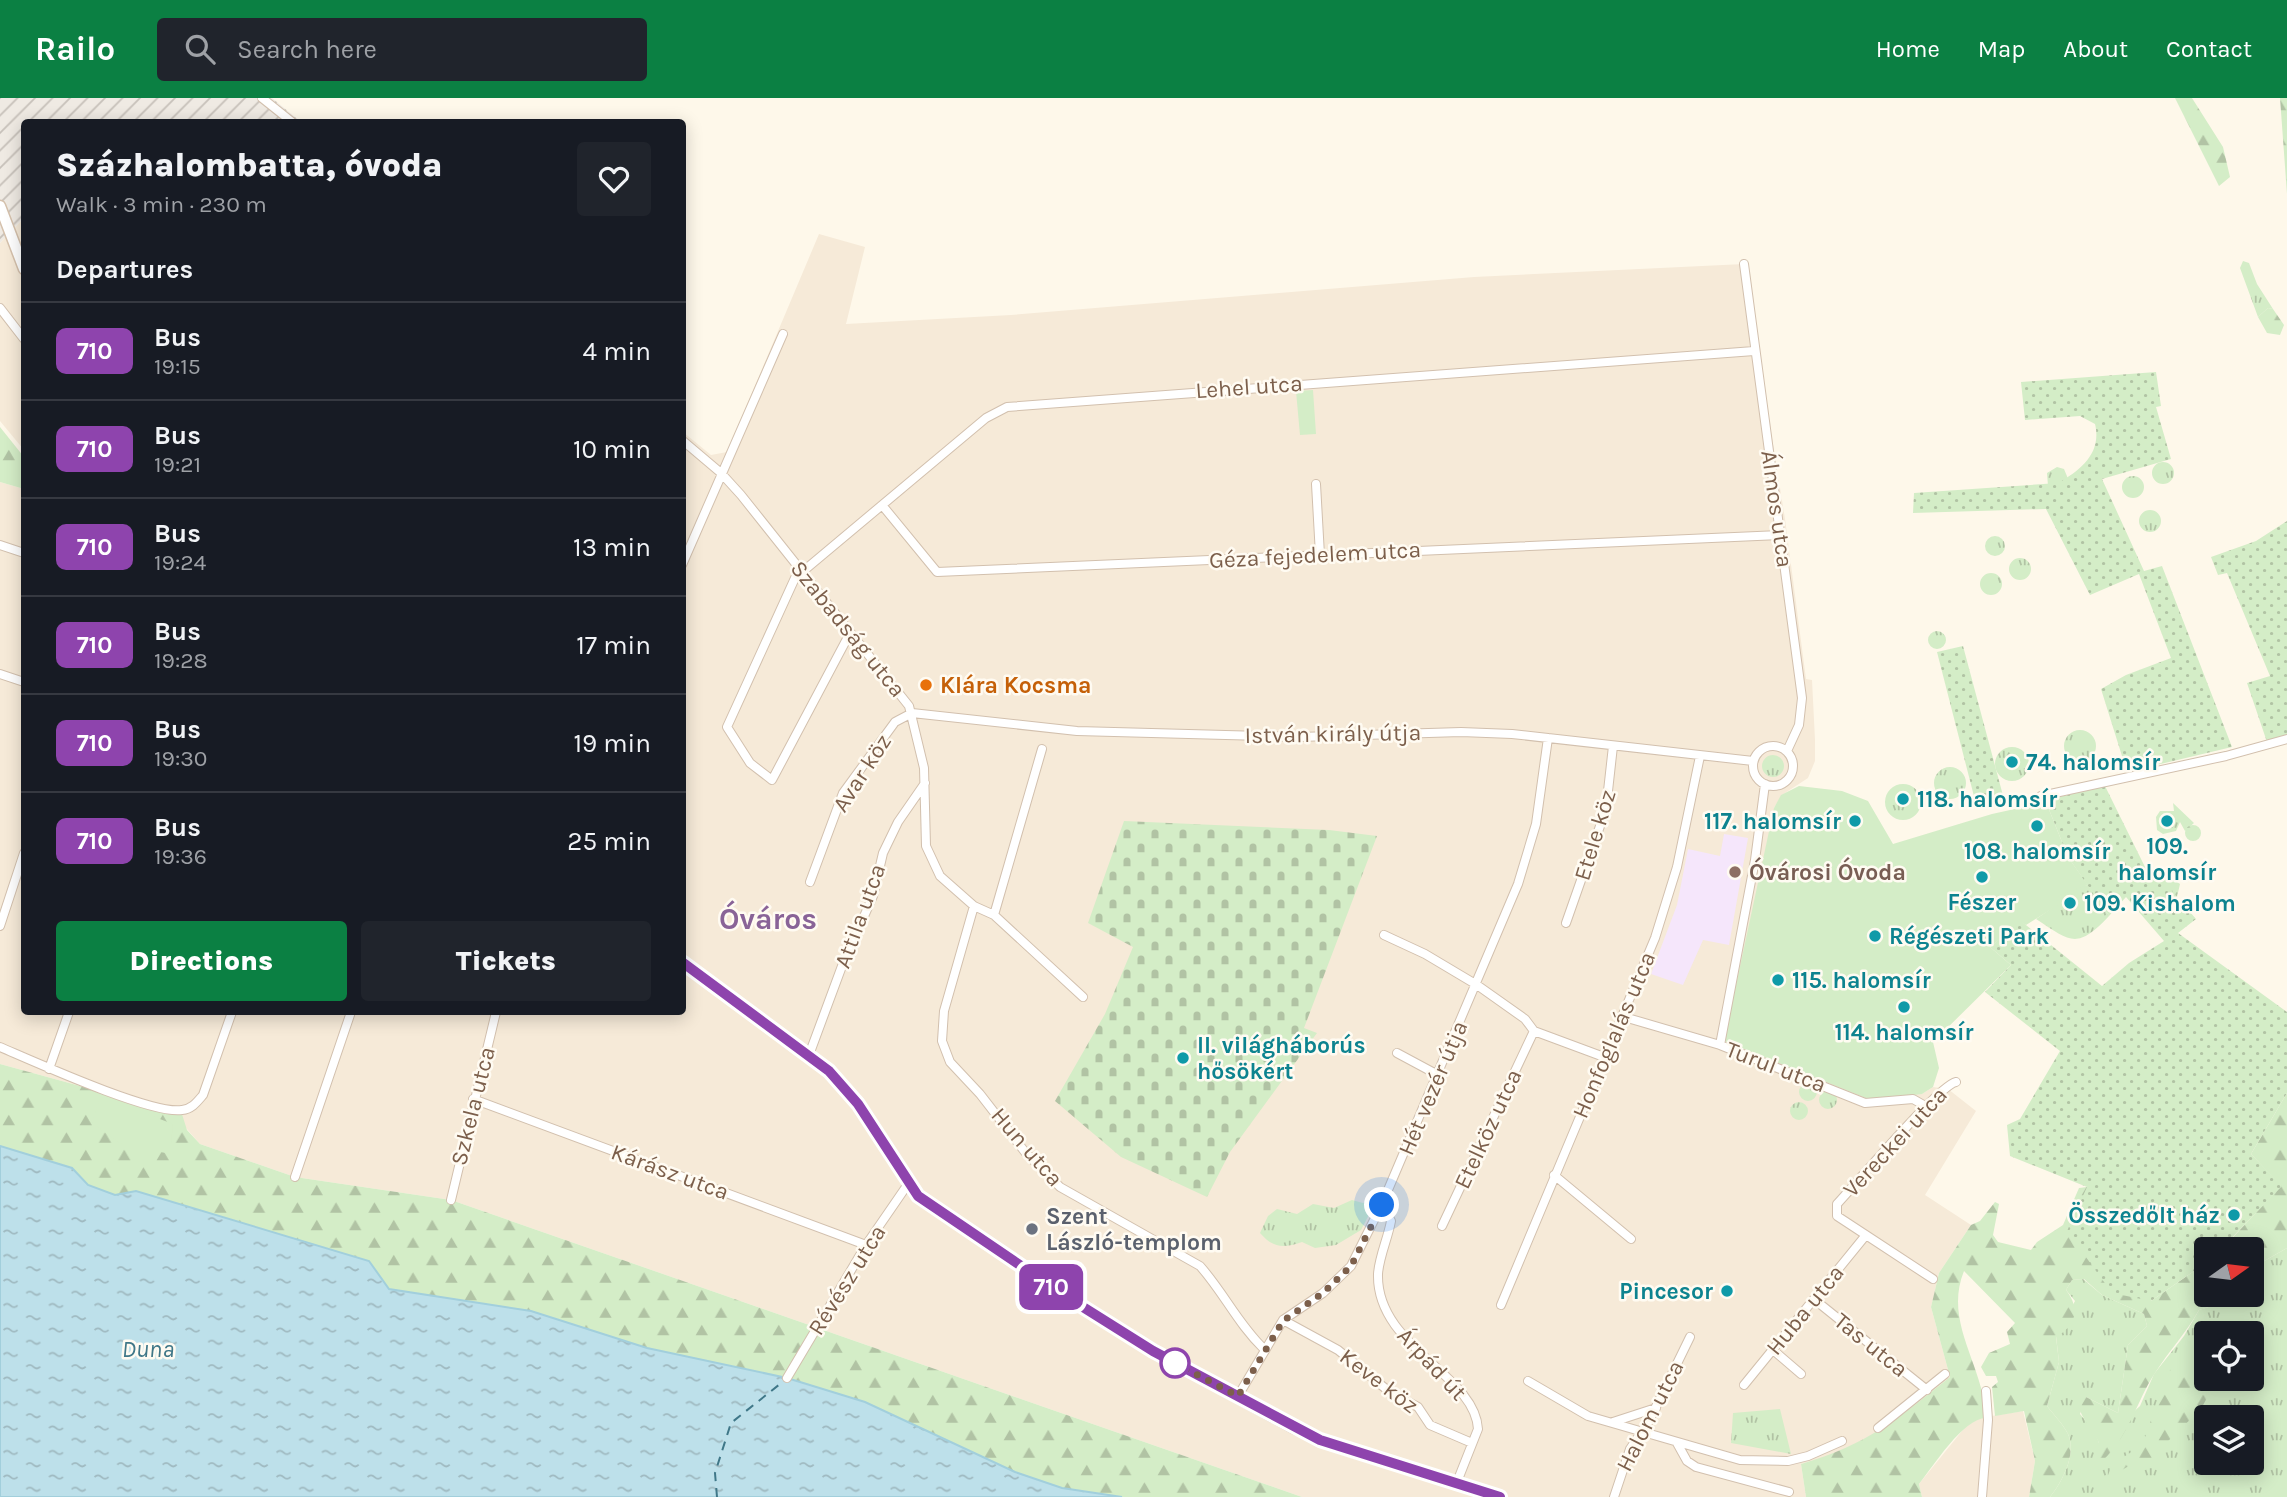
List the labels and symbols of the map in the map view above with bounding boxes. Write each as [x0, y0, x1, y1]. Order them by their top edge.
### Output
street label: Lehel utca [1195, 370, 1303, 404]
street label: Álmos utca [1755, 448, 1799, 570]
street label: Géza fejedelem utca [1208, 536, 1422, 574]
street label: Szabadság utca [785, 555, 911, 703]
place label: Klára Kocsma [940, 672, 1091, 699]
marker: Klára Kocsma [918, 677, 934, 693]
street label: István király útja [1244, 719, 1422, 749]
street label: Avar köz [827, 729, 897, 817]
place label: 74. halomsír [2026, 749, 2160, 776]
marker: 74. halomsír [2004, 754, 2020, 770]
street label: Etele köz [1568, 786, 1622, 884]
place label: 118. halomsír [1917, 786, 2057, 813]
marker: 118. halomsír [1895, 791, 1911, 807]
place label: 117. halomsír [1704, 808, 1841, 835]
marker: 117. halomsír [1847, 813, 1863, 829]
marker: 109. halomsír [2159, 813, 2175, 829]
marker: 108. halomsír [2029, 818, 2045, 834]
place label: 109. halomsír [2118, 833, 2216, 886]
place label: 108. halomsír [1964, 838, 2110, 865]
place label: Óvárosi Óvoda [1749, 857, 1906, 886]
street label: Attila utca [829, 860, 891, 972]
marker: Óvárosi Óvoda [1727, 864, 1743, 880]
marker: Fészer [1974, 869, 1990, 885]
place label: Fészer [1948, 889, 2016, 916]
place label: 109. Kishalom [2084, 890, 2236, 917]
marker: 109. Kishalom [2062, 895, 2078, 911]
district label: Óváros [719, 900, 817, 937]
place label: Régészeti Park [1889, 923, 2050, 950]
marker: Régészeti Park [1867, 928, 1883, 944]
street label: Honfoglalás utca [1567, 948, 1661, 1122]
place label: 115. halomsír [1792, 967, 1931, 994]
marker: 115. halomsír [1770, 972, 1786, 988]
marker: 114. halomsír [1896, 999, 1912, 1015]
street label: Hét vezér útja [1393, 1017, 1473, 1159]
place label: 114. halomsír [1834, 1019, 1974, 1046]
place label: II. világháborús hősökért [1197, 1032, 1366, 1085]
street label: Turul utca [1722, 1036, 1830, 1098]
street label: Szkela utca [445, 1044, 501, 1168]
marker: II. világháborús hősökért [1175, 1050, 1191, 1066]
street label: Etelköz utca [1449, 1065, 1527, 1193]
street label: Vereckei utca [1837, 1082, 1953, 1202]
street label: Hun utca [985, 1102, 1069, 1192]
street label: Kárász utca [608, 1138, 732, 1206]
your location [1364, 1187, 1399, 1222]
place label: Összedőlt ház [2068, 1201, 2220, 1229]
place label: Szent László-templom [1046, 1203, 1222, 1256]
marker: Összedőlt ház [2226, 1207, 2242, 1223]
street label: Révész utca [802, 1220, 892, 1340]
marker: Szent László-templom [1024, 1221, 1040, 1237]
north arrow [2194, 1237, 2264, 1307]
street label: Huba utca [1760, 1259, 1850, 1361]
line badge: 710 [1011, 1264, 1091, 1310]
place label: Pincesor [1619, 1278, 1713, 1305]
marker: Pincesor [1719, 1283, 1735, 1299]
street label: Tas utca [1829, 1307, 1913, 1383]
street label: Árpád út [1392, 1322, 1473, 1406]
water label: Duna [122, 1335, 174, 1363]
street label: Keve köz [1335, 1343, 1423, 1419]
unlabelled marker [1160, 1348, 1190, 1378]
street label: Halom utca [1610, 1356, 1690, 1476]

